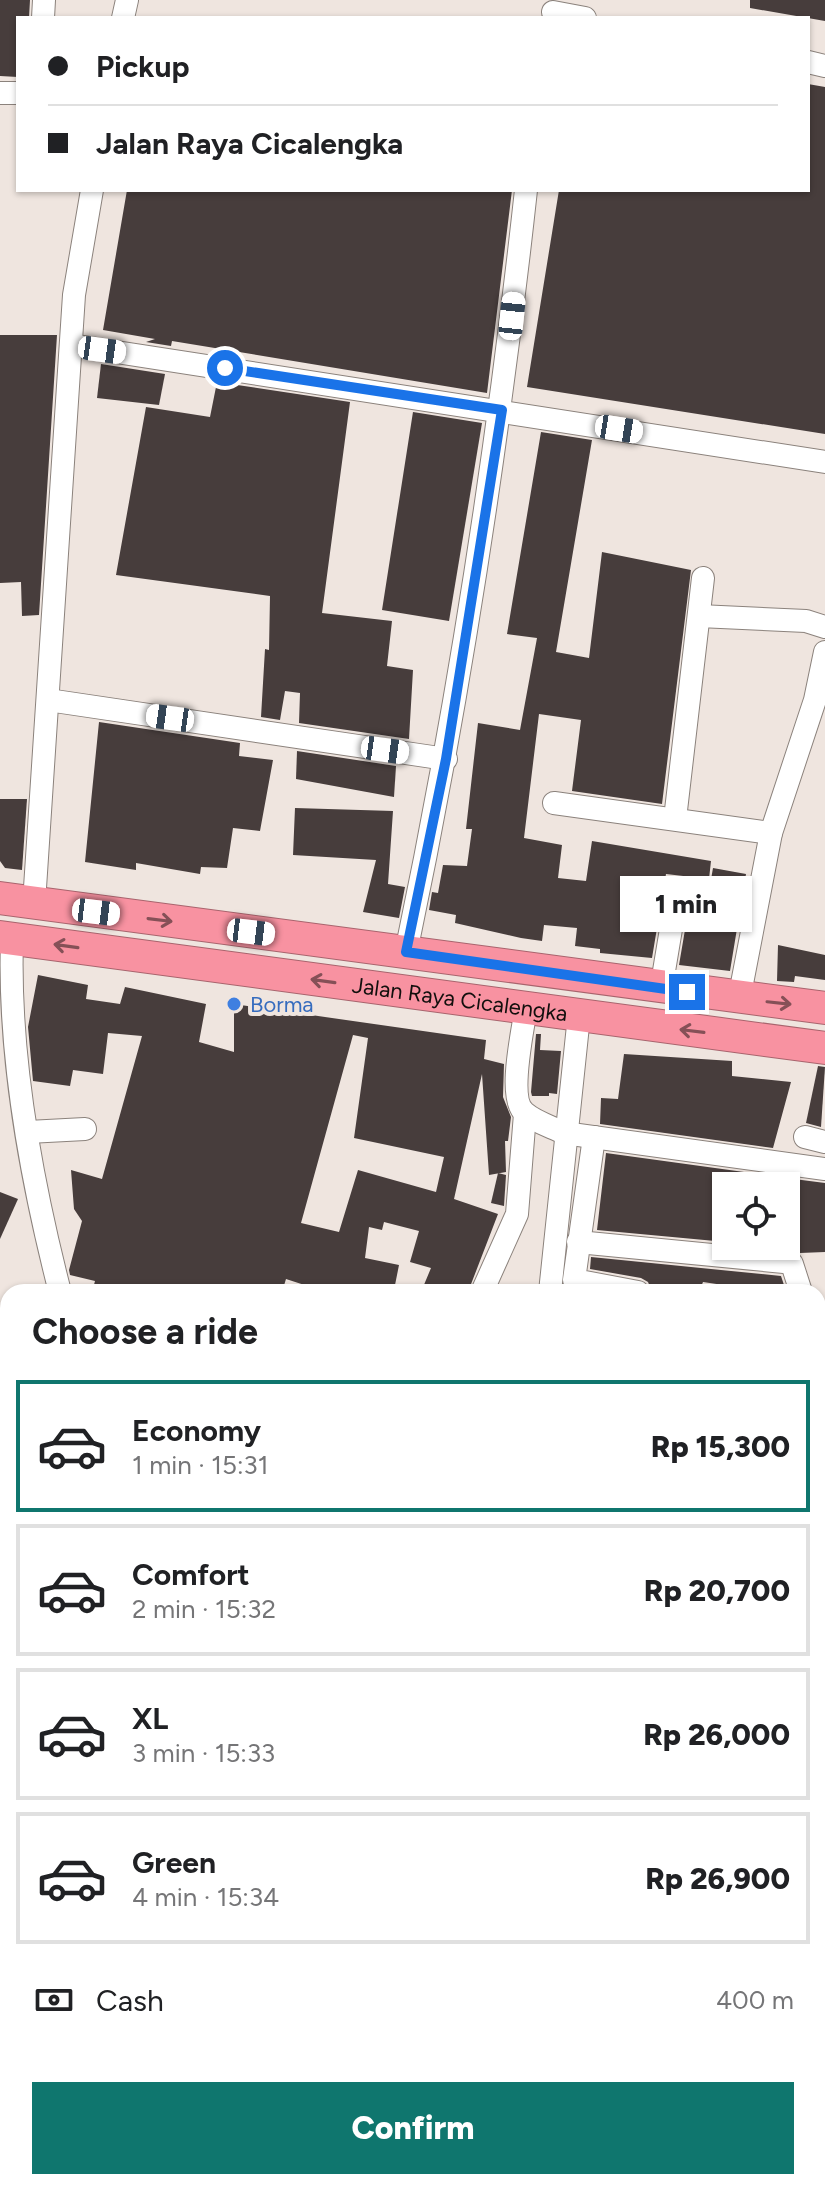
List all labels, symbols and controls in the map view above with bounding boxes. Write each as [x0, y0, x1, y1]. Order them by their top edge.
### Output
text: Pickup [96, 48, 190, 85]
text: Jalan Raya Cicalengka [96, 125, 403, 162]
car [498, 291, 526, 341]
car [77, 335, 127, 365]
route start [207, 350, 243, 386]
car [593, 413, 645, 445]
car [145, 703, 195, 733]
car [360, 735, 410, 765]
callout: 1 min [621, 876, 753, 932]
text: 1 min [655, 888, 717, 920]
car [71, 897, 121, 927]
one-way arrow [147, 913, 173, 928]
car [226, 917, 276, 947]
one-way arrow [54, 938, 79, 953]
street label: Jalan Raya Cicalengka [350, 971, 569, 1027]
one-way arrow [311, 973, 337, 988]
route end [669, 974, 705, 1010]
place label: Borma [250, 991, 314, 1018]
marker: Borma [225, 995, 243, 1013]
one-way arrow [765, 996, 792, 1011]
one-way arrow [680, 1023, 705, 1038]
map controls [712, 1172, 800, 1260]
button: locate [712, 1172, 800, 1260]
text: Choose a ride [32, 1310, 258, 1353]
icon: car [36, 1410, 108, 1482]
text: Economy [132, 1412, 261, 1449]
text: Rp 15,300 [651, 1428, 790, 1465]
text: 1 min · 15:31 [132, 1449, 268, 1481]
icon: car [36, 1554, 108, 1626]
text: Comfort [132, 1556, 250, 1593]
text: Rp 20,700 [644, 1572, 790, 1609]
text: 2 min · 15:32 [132, 1593, 276, 1625]
icon: car [36, 1698, 108, 1770]
text: XL [132, 1700, 168, 1737]
text: Rp 26,000 [643, 1716, 790, 1753]
text: 3 min · 15:33 [132, 1737, 275, 1769]
icon: car [36, 1842, 108, 1914]
text: Green [132, 1844, 216, 1881]
text: Rp 26,900 [645, 1860, 790, 1897]
text: 4 min · 15:34 [132, 1881, 279, 1913]
icon: cash [32, 1978, 76, 2022]
text: Cash [96, 1982, 164, 2019]
text: 400 m [716, 1984, 794, 2016]
button: Confirm [32, 2082, 794, 2174]

